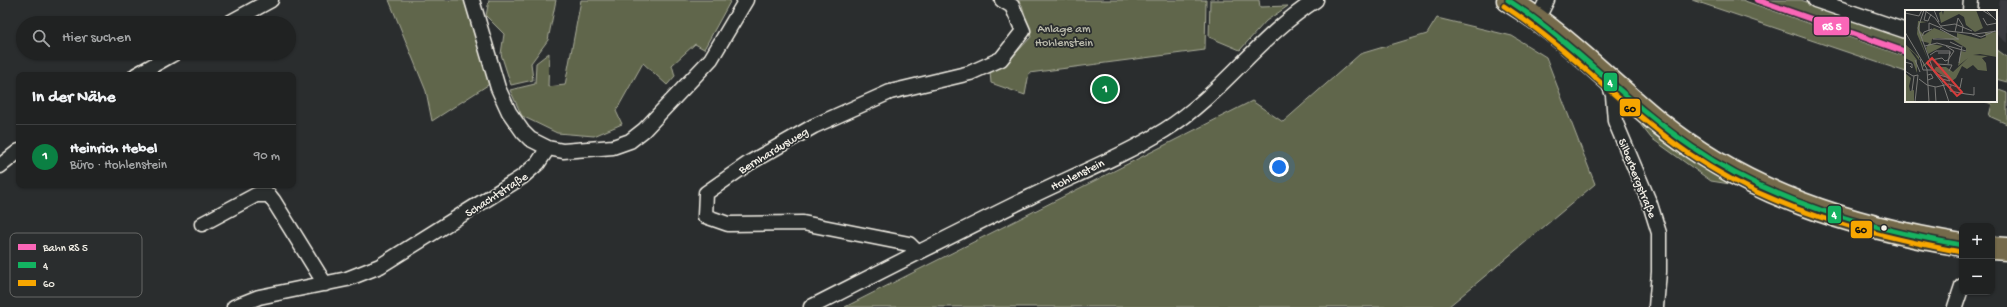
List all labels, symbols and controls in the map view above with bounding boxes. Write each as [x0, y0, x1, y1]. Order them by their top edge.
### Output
inset map [1905, 10, 1997, 102]
search box [16, 16, 296, 60]
line badge: RS 5 [1813, 16, 1850, 36]
text: RS 5 [1821, 22, 1842, 34]
park label: Anlage am Hohlenstein [1035, 23, 1093, 51]
icon: search [30, 27, 52, 49]
text: Hier suchen [62, 29, 131, 47]
line badge: 4 [1603, 72, 1618, 92]
pin: 1 [1092, 74, 1118, 104]
text: 4 [1606, 78, 1613, 90]
text: In der Nähe [32, 88, 115, 108]
line badge: 60 [1619, 98, 1641, 117]
text: 60 [1624, 104, 1637, 116]
street label: Bernhardusweg [736, 125, 812, 179]
street label: Silberbergstraße [1614, 137, 1659, 221]
text: Heinrich Hebel [70, 140, 157, 158]
text: 1 [42, 149, 48, 164]
text: 90 m [254, 149, 280, 164]
street label: Hohlenstein [1049, 157, 1107, 195]
your location [1269, 157, 1289, 177]
text: Büro · Hohlenstein [70, 158, 167, 173]
street label: Schachtstraße [463, 170, 532, 221]
line badge: 4 [1827, 205, 1842, 224]
text: 4 [1830, 210, 1837, 222]
line badge: 60 [1850, 220, 1873, 239]
unlabelled marker [1879, 223, 1889, 233]
map controls [1959, 223, 1995, 295]
button: + [1959, 223, 1995, 259]
text: 60 [1855, 225, 1868, 237]
legend [10, 233, 142, 297]
text: Bahn RS 5 [42, 243, 88, 255]
button: − [1959, 259, 1995, 295]
text: 4 [43, 261, 49, 273]
text: 60 [43, 279, 55, 291]

